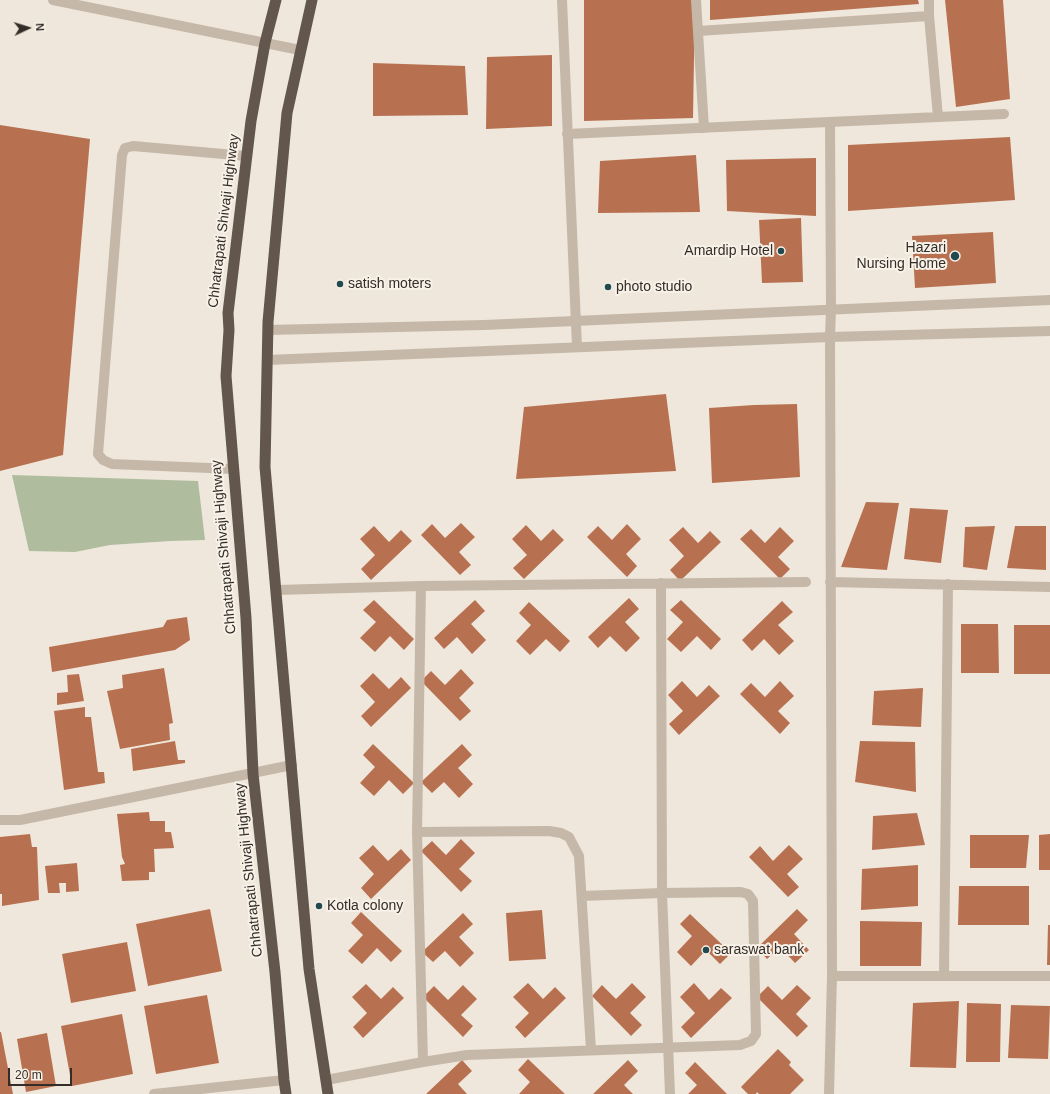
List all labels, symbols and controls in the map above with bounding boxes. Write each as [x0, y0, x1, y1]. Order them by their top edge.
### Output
north arrow [8, 8, 48, 48]
text: N [34, 23, 46, 32]
street label: Chhatrapati Shivaji Highway [205, 133, 243, 309]
place label: Hazari Nursing Home [857, 240, 946, 272]
place label: Amardip Hotel [684, 243, 773, 259]
marker: Amardip Hotel [776, 246, 786, 256]
marker: Hazari Nursing Home [949, 250, 961, 262]
place label: satish moters [348, 276, 431, 292]
marker: satish moters [335, 279, 345, 289]
place label: photo studio [616, 279, 692, 295]
marker: photo studio [603, 282, 613, 292]
street label: Chhatrapati Shivaji Highway [208, 459, 240, 635]
street label: Chhatrapati Shivaji Highway [231, 782, 267, 958]
place label: Kotla colony [327, 898, 403, 914]
marker: Kotla colony [314, 901, 324, 911]
place label: saraswat bank [714, 942, 804, 958]
marker: saraswat bank [701, 945, 711, 955]
scale bar [10, 1060, 74, 1086]
text: 20 m [15, 1068, 42, 1082]

